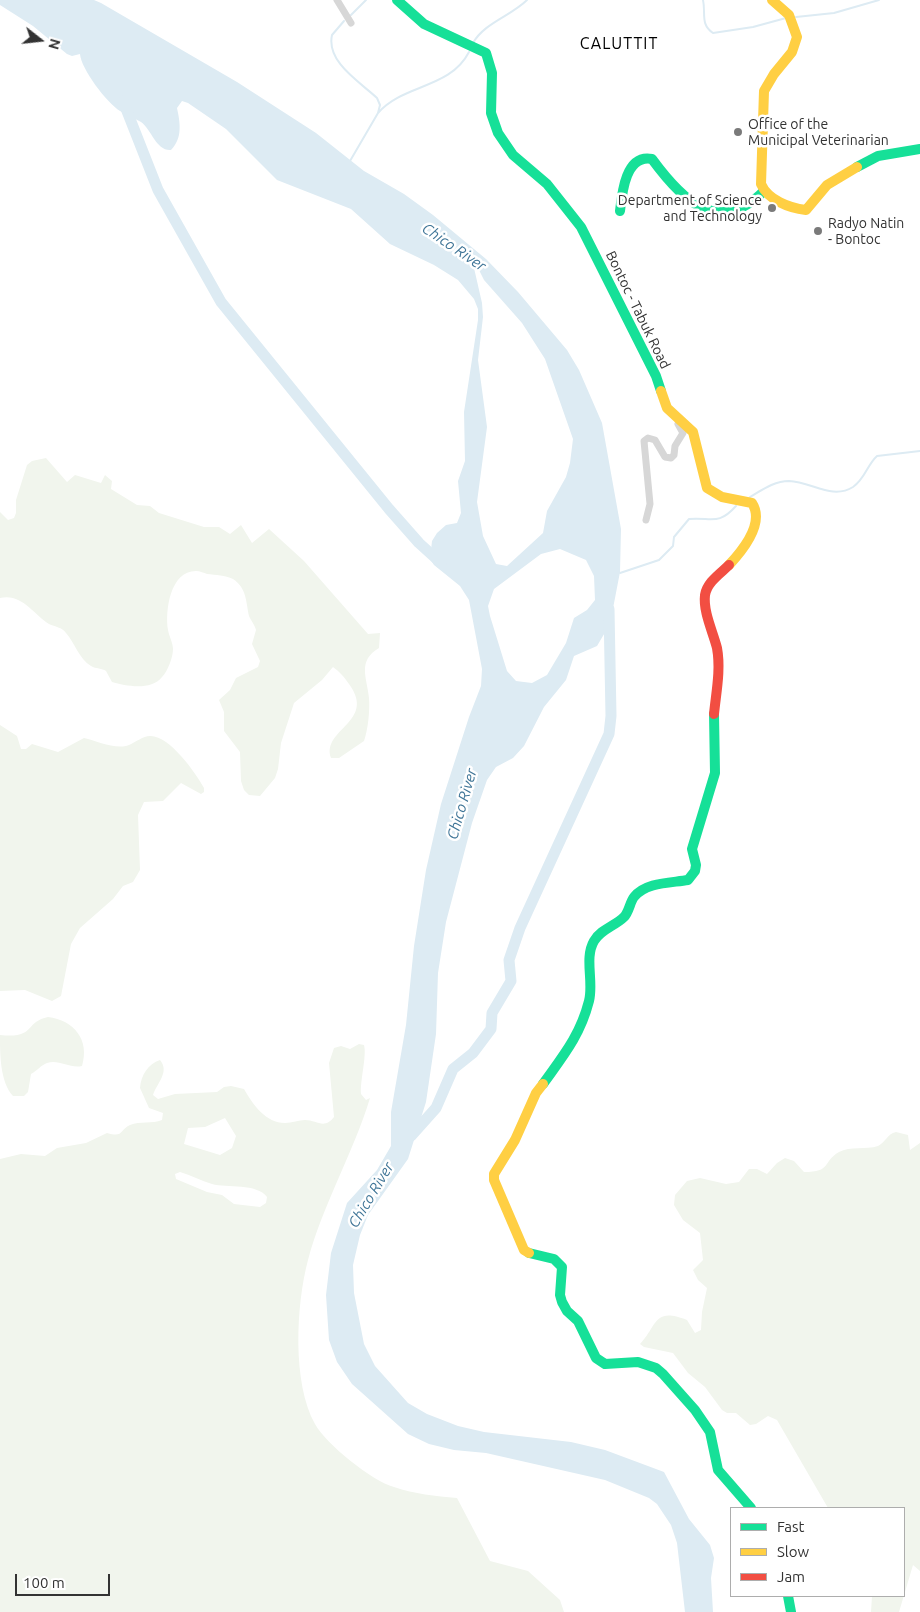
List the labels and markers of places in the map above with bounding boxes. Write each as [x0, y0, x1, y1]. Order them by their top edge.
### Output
place label: Office of the Municipal Veterinarian [748, 116, 889, 148]
marker: Office of the Municipal Veterinarian [732, 126, 744, 138]
place label: Department of Science and Technology [618, 192, 762, 224]
marker: Department of Science and Technology [766, 202, 778, 214]
place label: Radyo Natin - Bontoc [828, 215, 904, 248]
marker: Radyo Natin - Bontoc [812, 225, 824, 237]

